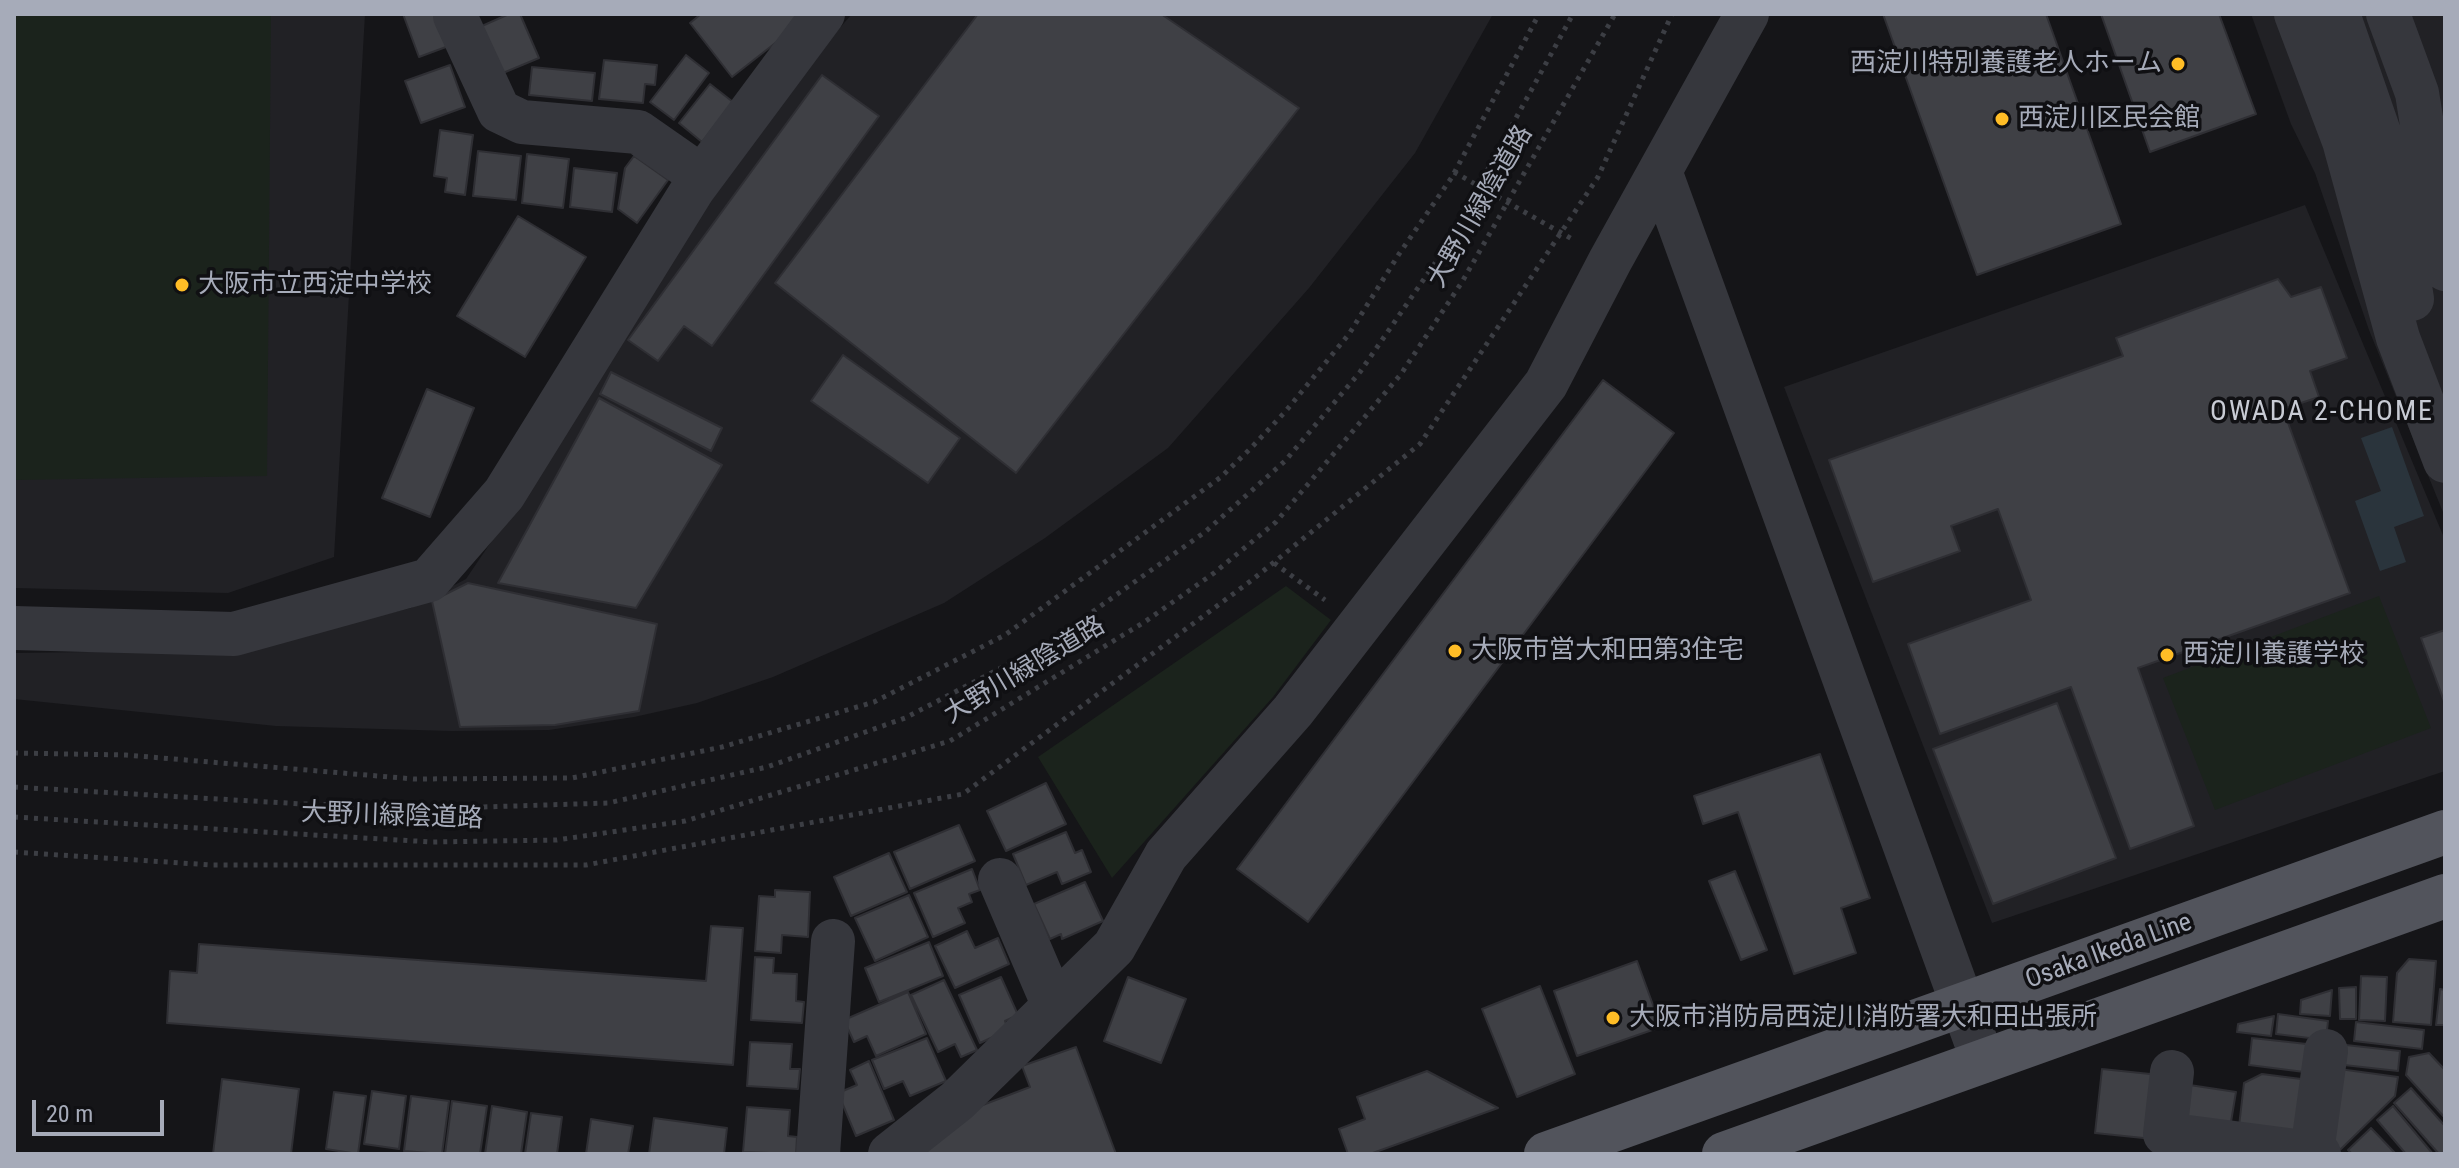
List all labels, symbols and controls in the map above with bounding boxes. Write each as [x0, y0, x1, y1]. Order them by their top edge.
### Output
place label: 西淀川特別養護老人ホーム [1850, 48, 2162, 80]
marker: 西淀川特別養護老人ホーム [2169, 55, 2187, 73]
place label: 西淀川区民会館 [2018, 103, 2200, 135]
marker: 西淀川区民会館 [1993, 110, 2011, 128]
street label: 大野川緑陰道路 [1422, 120, 1540, 294]
place label: 大阪市立西淀中学校 [198, 269, 432, 301]
marker: 大阪市立西淀中学校 [173, 276, 191, 294]
district label: OWADA 2-CHOME [2210, 396, 2434, 430]
street label: 大野川緑陰道路 [939, 611, 1111, 731]
place label: 大阪市営大和田第3住宅 [1471, 635, 1744, 667]
place label: 西淀川養護学校 [2183, 639, 2365, 671]
marker: 大阪市営大和田第3住宅 [1446, 642, 1464, 660]
marker: 西淀川養護学校 [2158, 646, 2176, 664]
street label: 大野川緑陰道路 [301, 798, 483, 836]
street label: Osaka Ikeda Line [2022, 907, 2196, 997]
place label: 大阪市消防局西淀川消防署大和田出張所 [1629, 1002, 2097, 1034]
marker: 大阪市消防局西淀川消防署大和田出張所 [1604, 1009, 1622, 1027]
scale bar [36, 1084, 168, 1134]
text: 20 m [46, 1100, 93, 1128]

